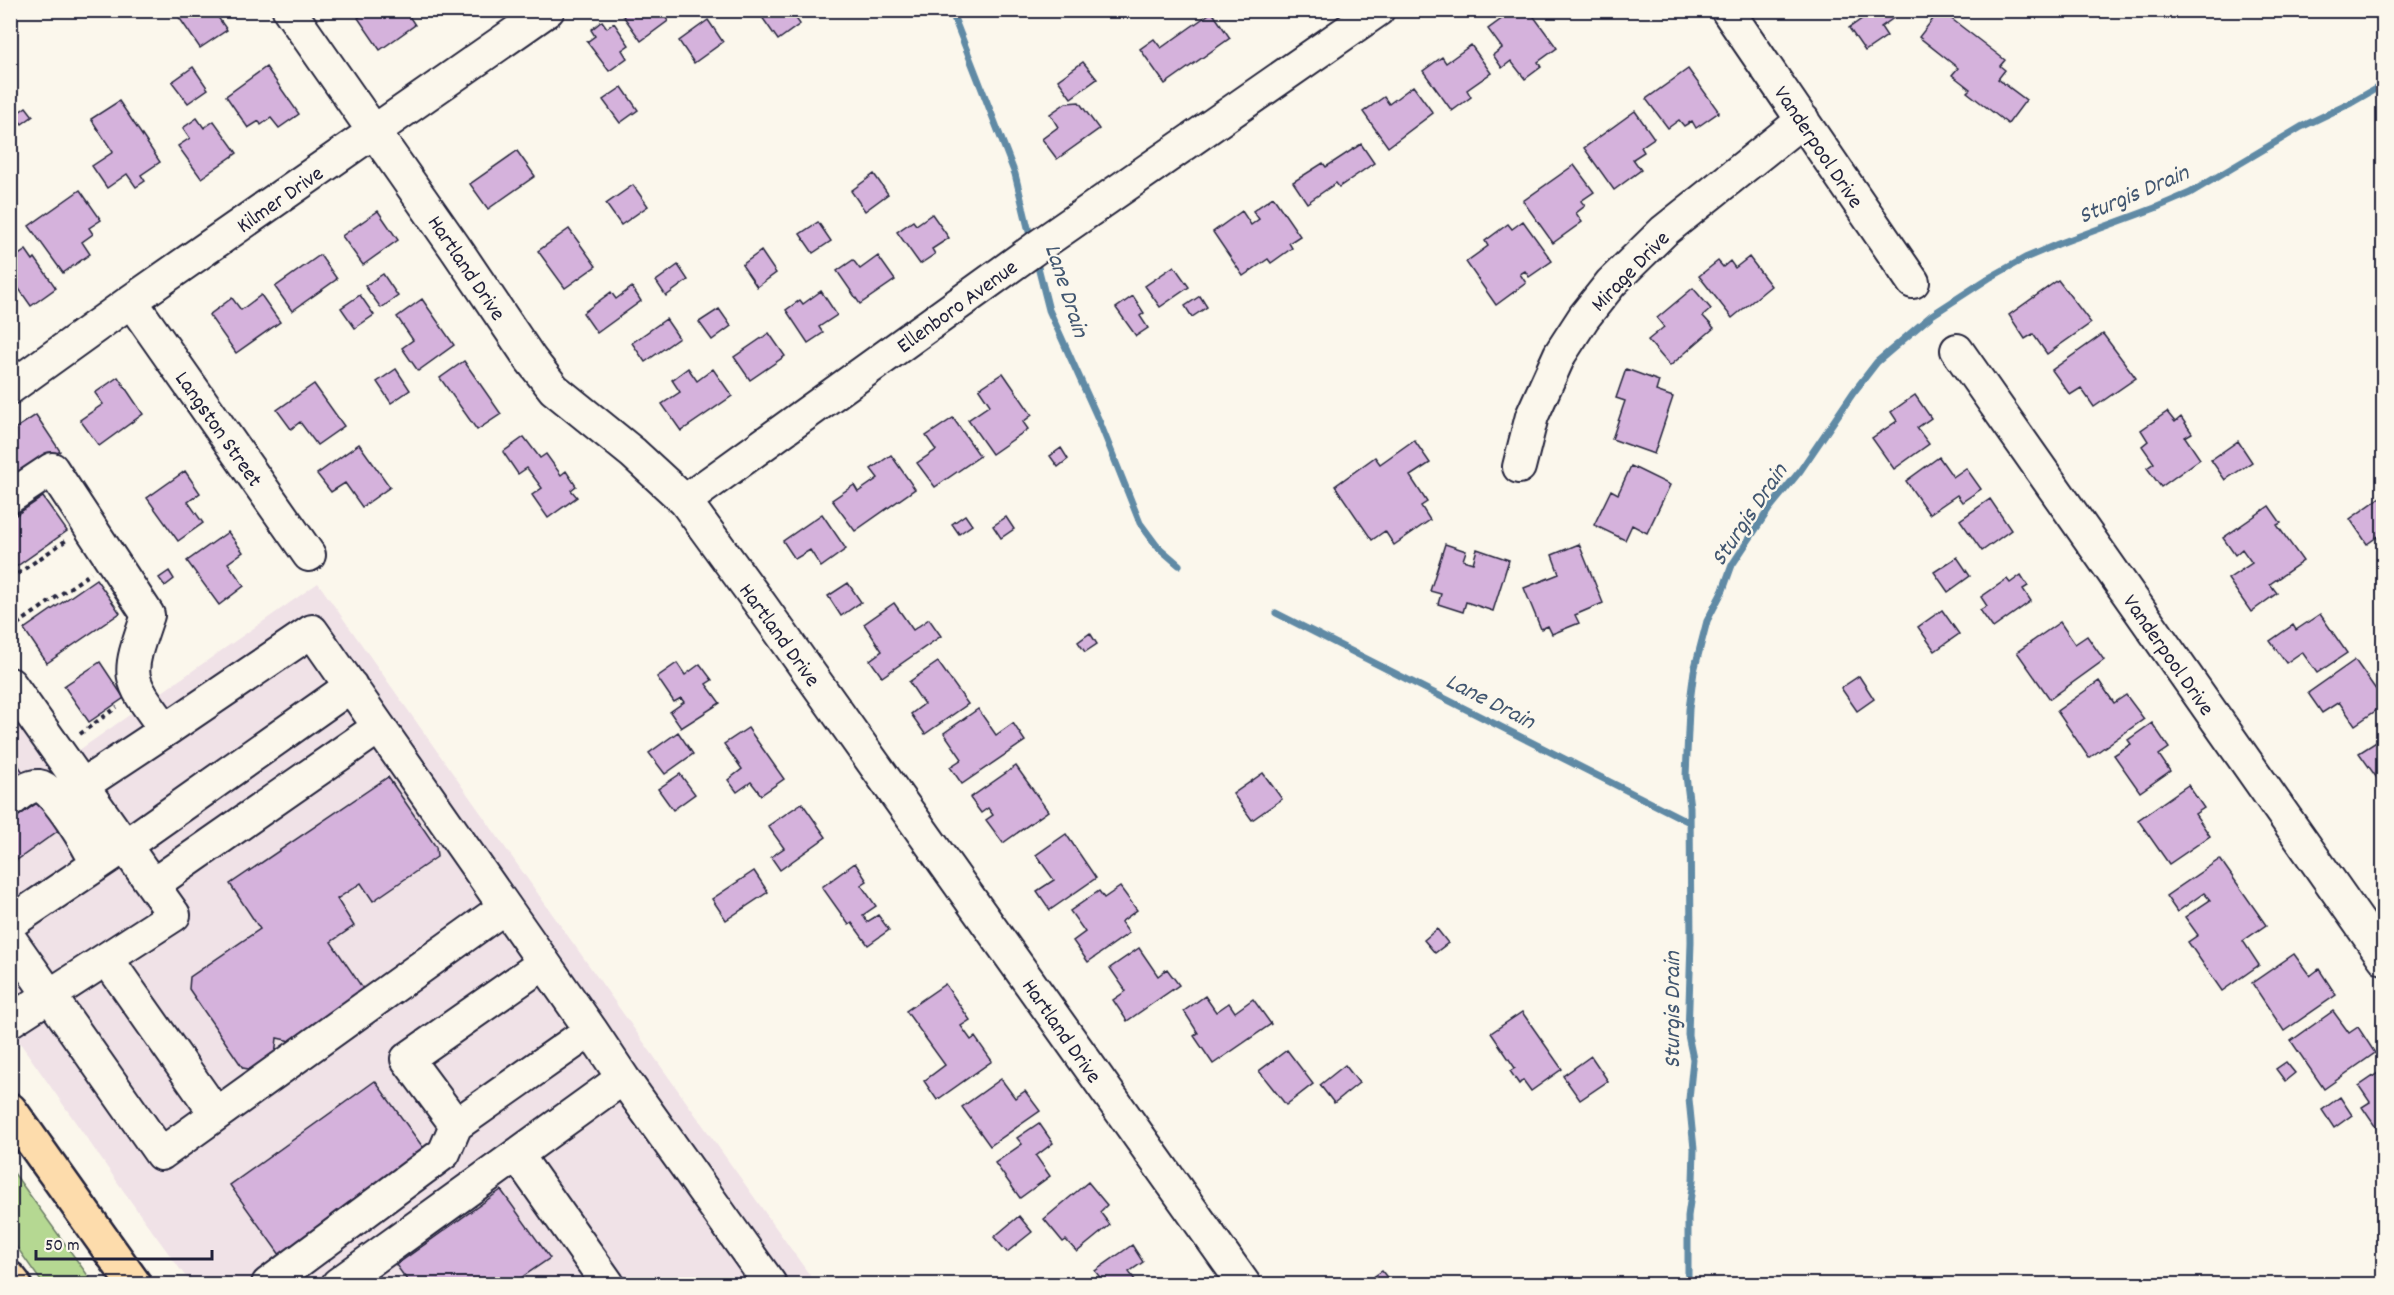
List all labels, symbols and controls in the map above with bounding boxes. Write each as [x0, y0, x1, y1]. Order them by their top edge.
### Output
street label: Vanderpool Drive [1765, 81, 1870, 215]
water label: Sturgis Drain [2074, 157, 2196, 234]
street label: Kilmer Drive [231, 160, 331, 242]
street label: Hartland Drive [418, 210, 512, 328]
street label: Mirage Drive [1585, 225, 1678, 320]
water label: Lane Drain [1034, 240, 1096, 343]
street label: Ellenboro Avenue [891, 253, 1025, 362]
street label: Langston Street [166, 366, 269, 494]
water label: Sturgis Drain [1704, 457, 1798, 574]
street label: Hartland Drive [730, 578, 826, 694]
street label: Vanderpool Drive [2114, 589, 2220, 723]
water label: Lane Drain [1439, 666, 1541, 740]
water label: Sturgis Drain [1657, 950, 1691, 1069]
street label: Hartland Drive [1013, 973, 1108, 1091]
scale bar [36, 1223, 212, 1261]
text: 50 m [45, 1234, 80, 1259]

